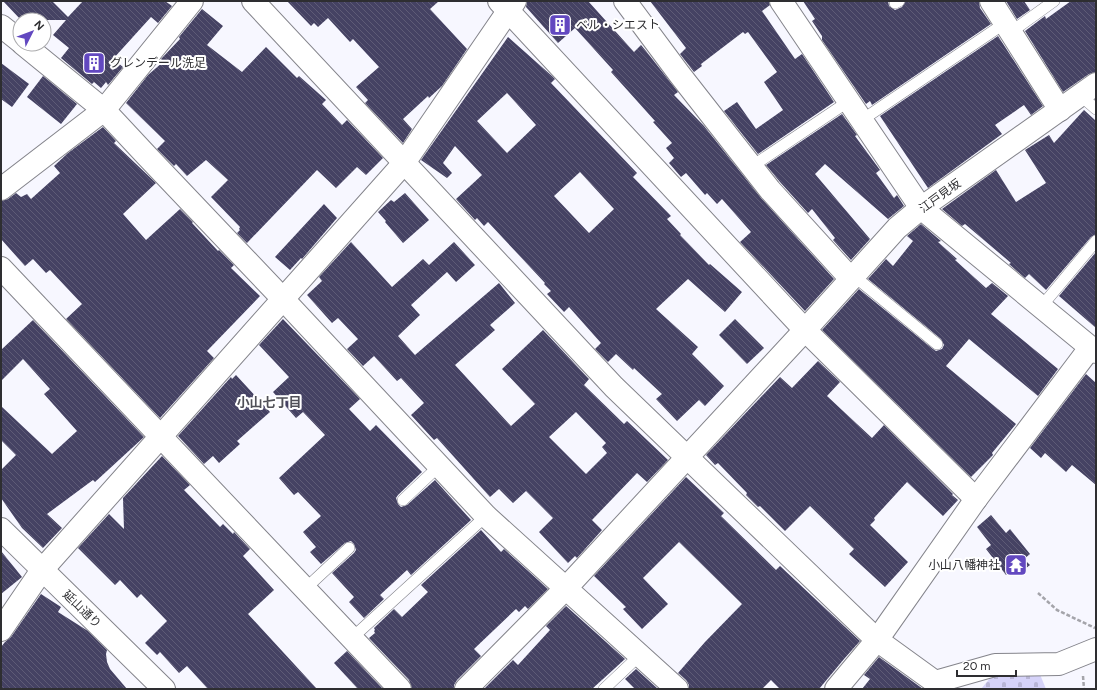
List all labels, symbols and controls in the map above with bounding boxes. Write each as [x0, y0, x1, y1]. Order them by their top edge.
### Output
north arrow [12, 12, 52, 52]
building icon: ベル・シエスト [547, 12, 573, 38]
text: N [31, 18, 47, 33]
place label: ベル・シエスト [576, 18, 660, 32]
building icon: グレンデール洗足 [81, 50, 107, 76]
place label: グレンデール洗足 [110, 56, 206, 70]
street label: 江戸見坂 [916, 176, 964, 216]
district label: 小山七丁目 [236, 395, 302, 410]
temple icon: 小山八幡神社 [1003, 552, 1029, 578]
place label: 小山八幡神社 [928, 558, 1000, 572]
street label: 延山通り [60, 587, 104, 631]
scale bar [957, 652, 1016, 678]
text: 20 m [963, 659, 991, 673]

